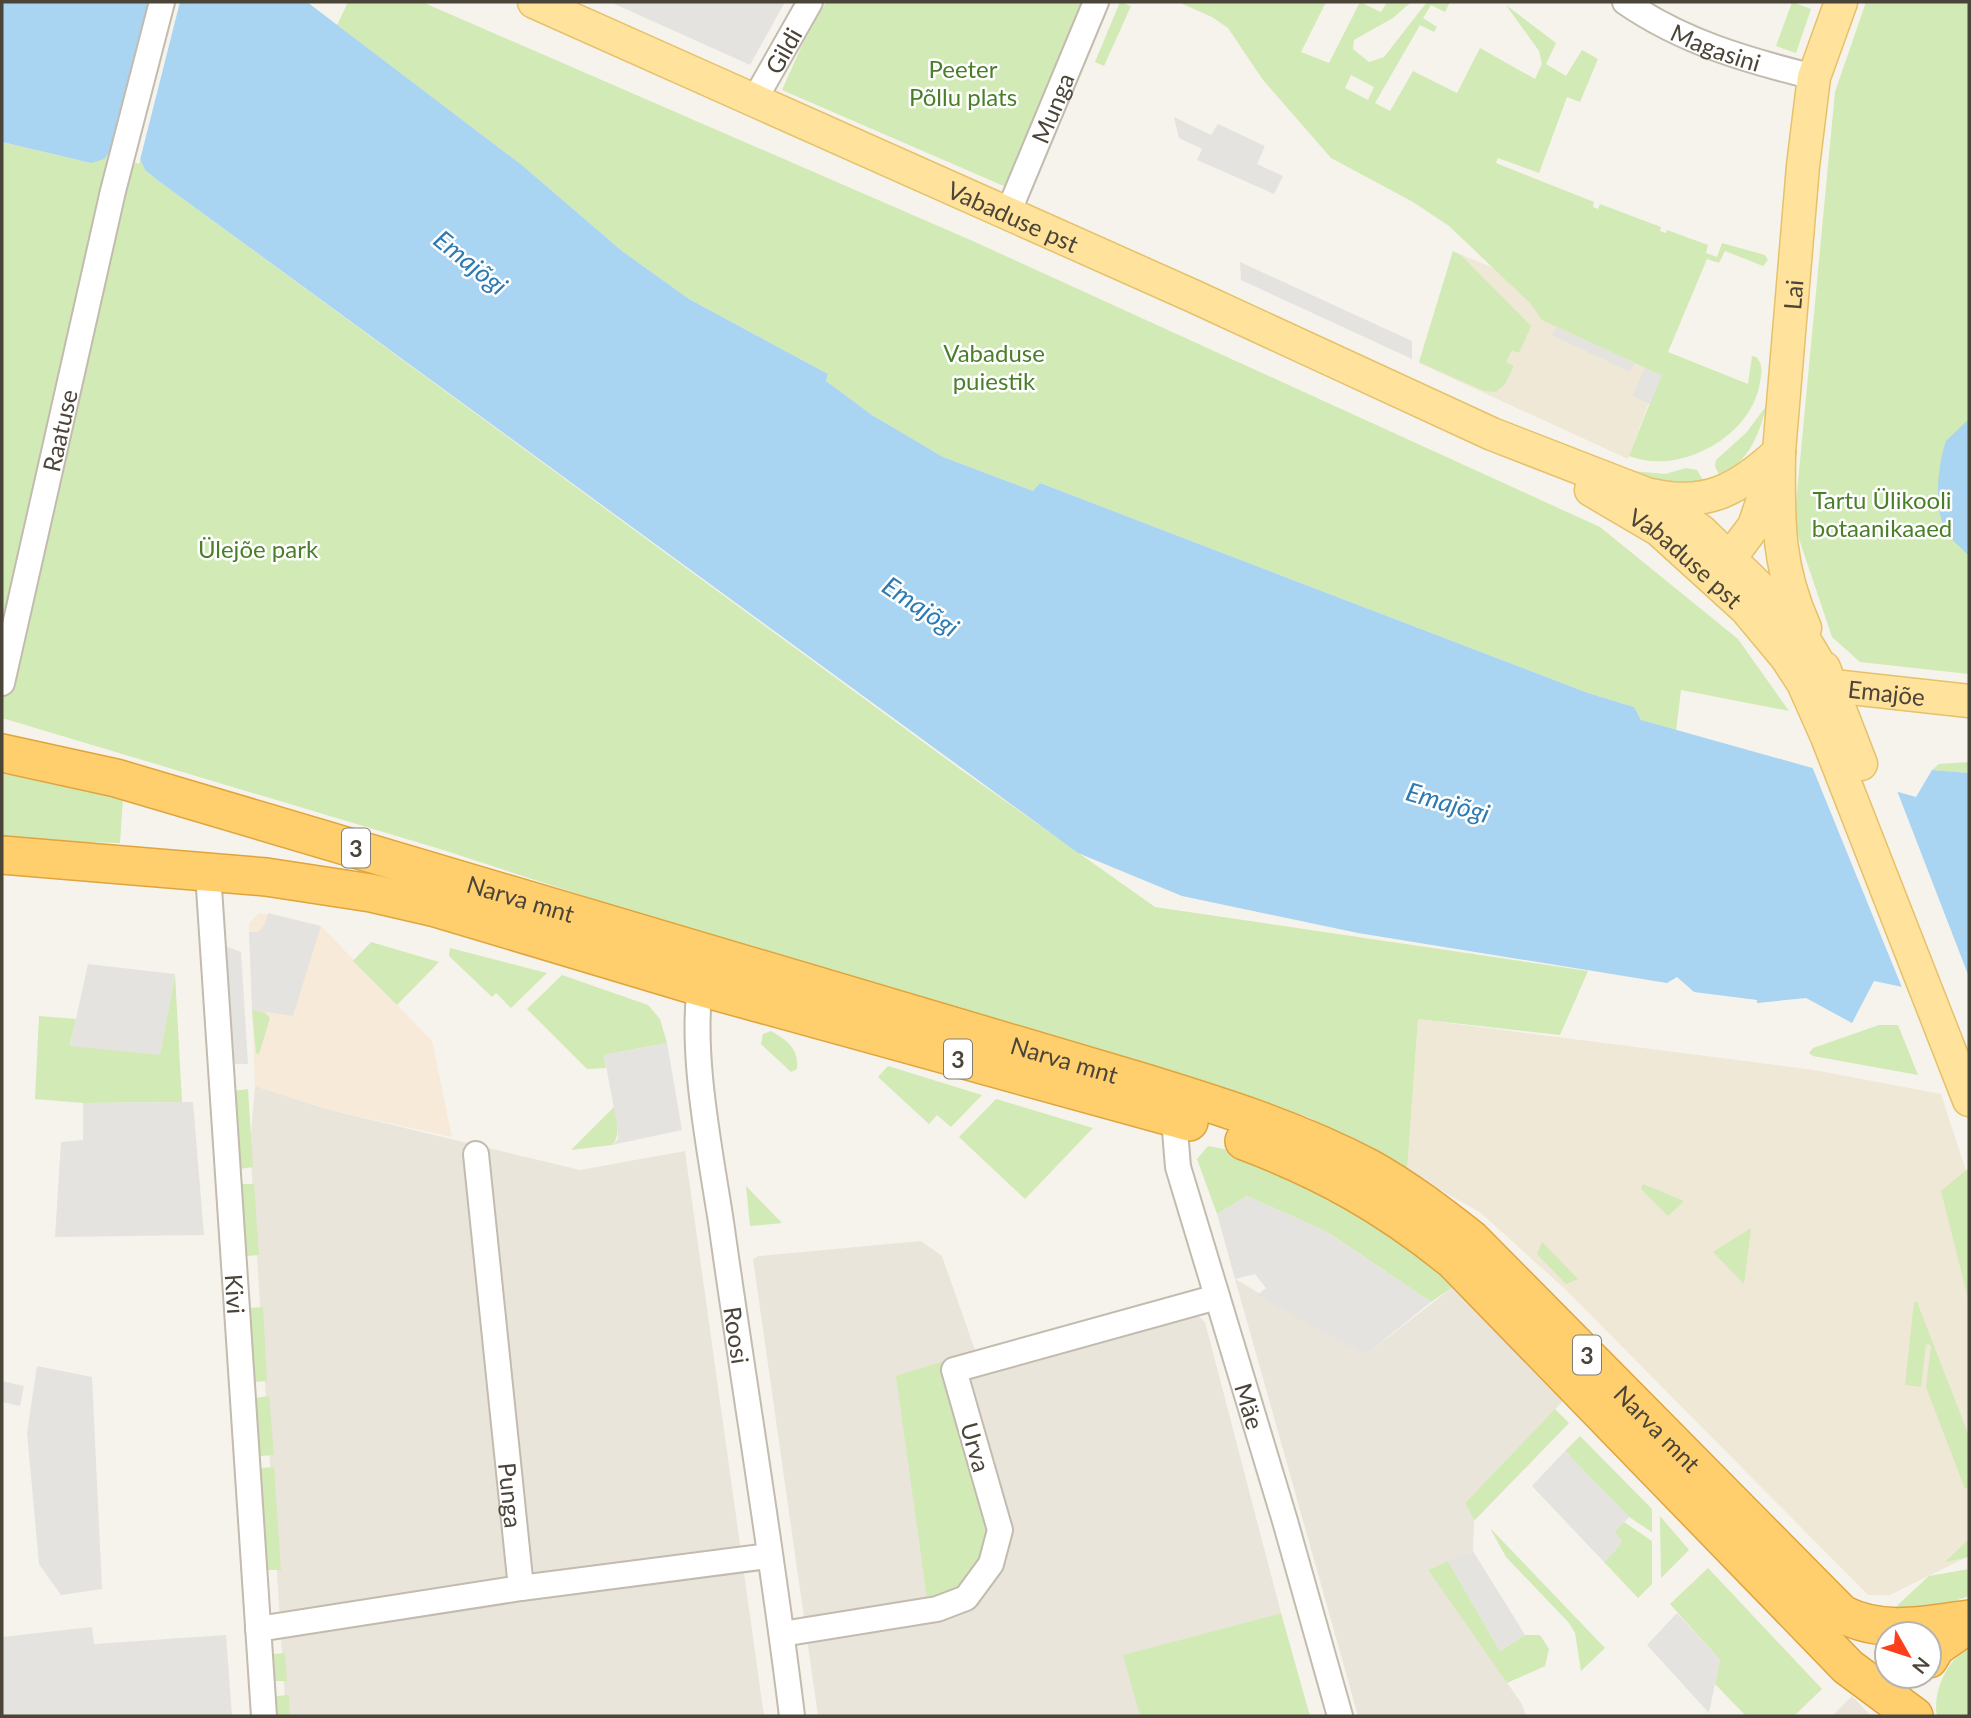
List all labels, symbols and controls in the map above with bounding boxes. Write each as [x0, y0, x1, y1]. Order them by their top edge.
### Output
street label: Magasini [1667, 17, 1764, 77]
street label: Gildi [758, 22, 807, 78]
park label: Peeter Põllu plats [909, 54, 1017, 111]
street label: Munga [1024, 68, 1079, 147]
street label: Vabaduse pst [943, 174, 1084, 258]
water label: Emajõgi [428, 223, 514, 301]
street label: Lai [1776, 278, 1808, 311]
park label: Vabaduse puiestik [943, 338, 1045, 395]
street label: Raatuse [36, 386, 82, 474]
park label: Tartu Ülikooli botaanikaaed [1812, 485, 1952, 542]
street label: Vabaduse pst [1624, 501, 1749, 614]
park label: Ülejõe park [198, 534, 319, 563]
water label: Emajõgi [877, 569, 965, 643]
street label: Emajõe [1847, 673, 1927, 711]
water label: Emajõgi [1403, 775, 1493, 829]
road number: 3 [342, 828, 370, 868]
street label: Narva mnt [464, 868, 578, 928]
street label: Narva mnt [1007, 1029, 1122, 1089]
road number: 3 [944, 1040, 972, 1078]
street label: Kivi [220, 1273, 252, 1315]
street label: Roosi [719, 1304, 756, 1366]
road number: 3 [1573, 1336, 1601, 1374]
street label: Narva mnt [1609, 1378, 1707, 1478]
street label: Mäe [1230, 1379, 1271, 1432]
street label: Urva [955, 1419, 997, 1475]
street label: Punga [494, 1461, 529, 1529]
north arrow [1873, 1620, 1943, 1690]
text: N [1908, 1653, 1935, 1679]

